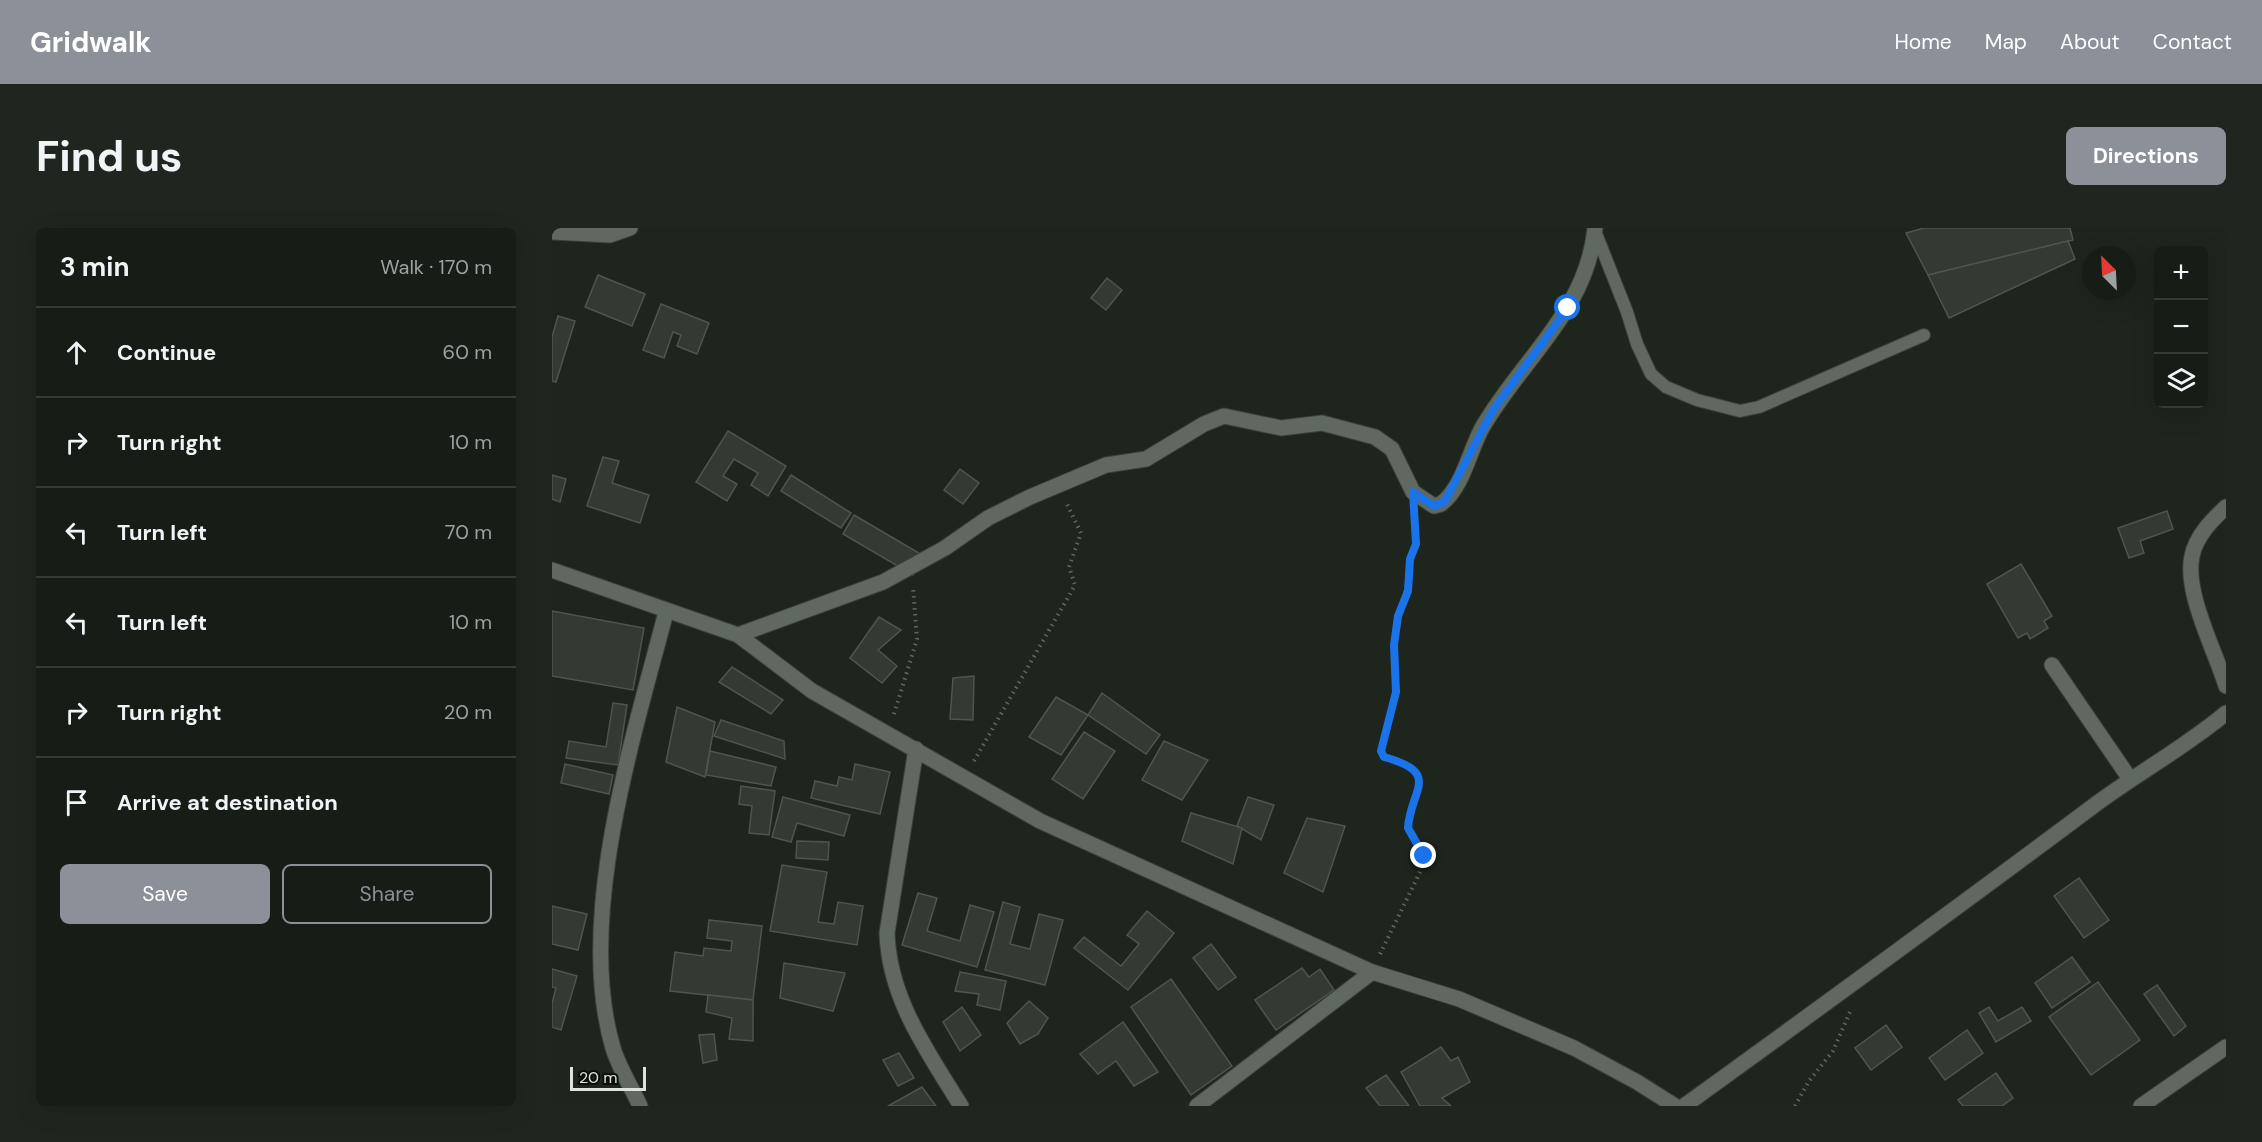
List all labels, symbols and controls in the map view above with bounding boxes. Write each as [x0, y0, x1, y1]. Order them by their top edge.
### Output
text: Gridwalk [30, 24, 152, 61]
text: Home [1894, 28, 1952, 56]
text: Map [1985, 28, 2027, 56]
text: About [2060, 28, 2120, 56]
text: Contact [2153, 28, 2232, 56]
button: Directions [2066, 127, 2226, 185]
text: Find us [36, 129, 182, 184]
north arrow [2082, 246, 2136, 300]
map controls [2154, 246, 2208, 408]
button: + [2154, 246, 2208, 300]
text: 3 min [60, 250, 129, 284]
text: Walk · 170 m [380, 254, 492, 280]
route start [1554, 294, 1580, 320]
button: − [2154, 300, 2208, 354]
icon: ahead [60, 336, 93, 369]
text: Continue [117, 338, 216, 367]
text: 60 m [443, 339, 492, 365]
button: layers [2154, 354, 2208, 408]
icon: right [60, 426, 93, 459]
text: Turn right [117, 428, 222, 457]
text: 10 m [449, 429, 492, 455]
icon: left [60, 516, 93, 549]
text: Turn left [117, 518, 207, 547]
text: 70 m [445, 519, 492, 545]
icon: left [60, 606, 93, 639]
text: Turn left [117, 608, 207, 637]
text: 10 m [449, 609, 492, 635]
icon: right [60, 696, 93, 729]
text: Turn right [117, 698, 222, 727]
text: 20 m [444, 699, 492, 725]
icon: arrive [60, 786, 93, 819]
text: Arrive at destination [117, 788, 338, 817]
route end [1410, 842, 1436, 868]
button: Save [60, 864, 270, 924]
button: Share [282, 864, 492, 924]
scale bar [570, 1064, 646, 1092]
text: 20 m [579, 1067, 618, 1088]

